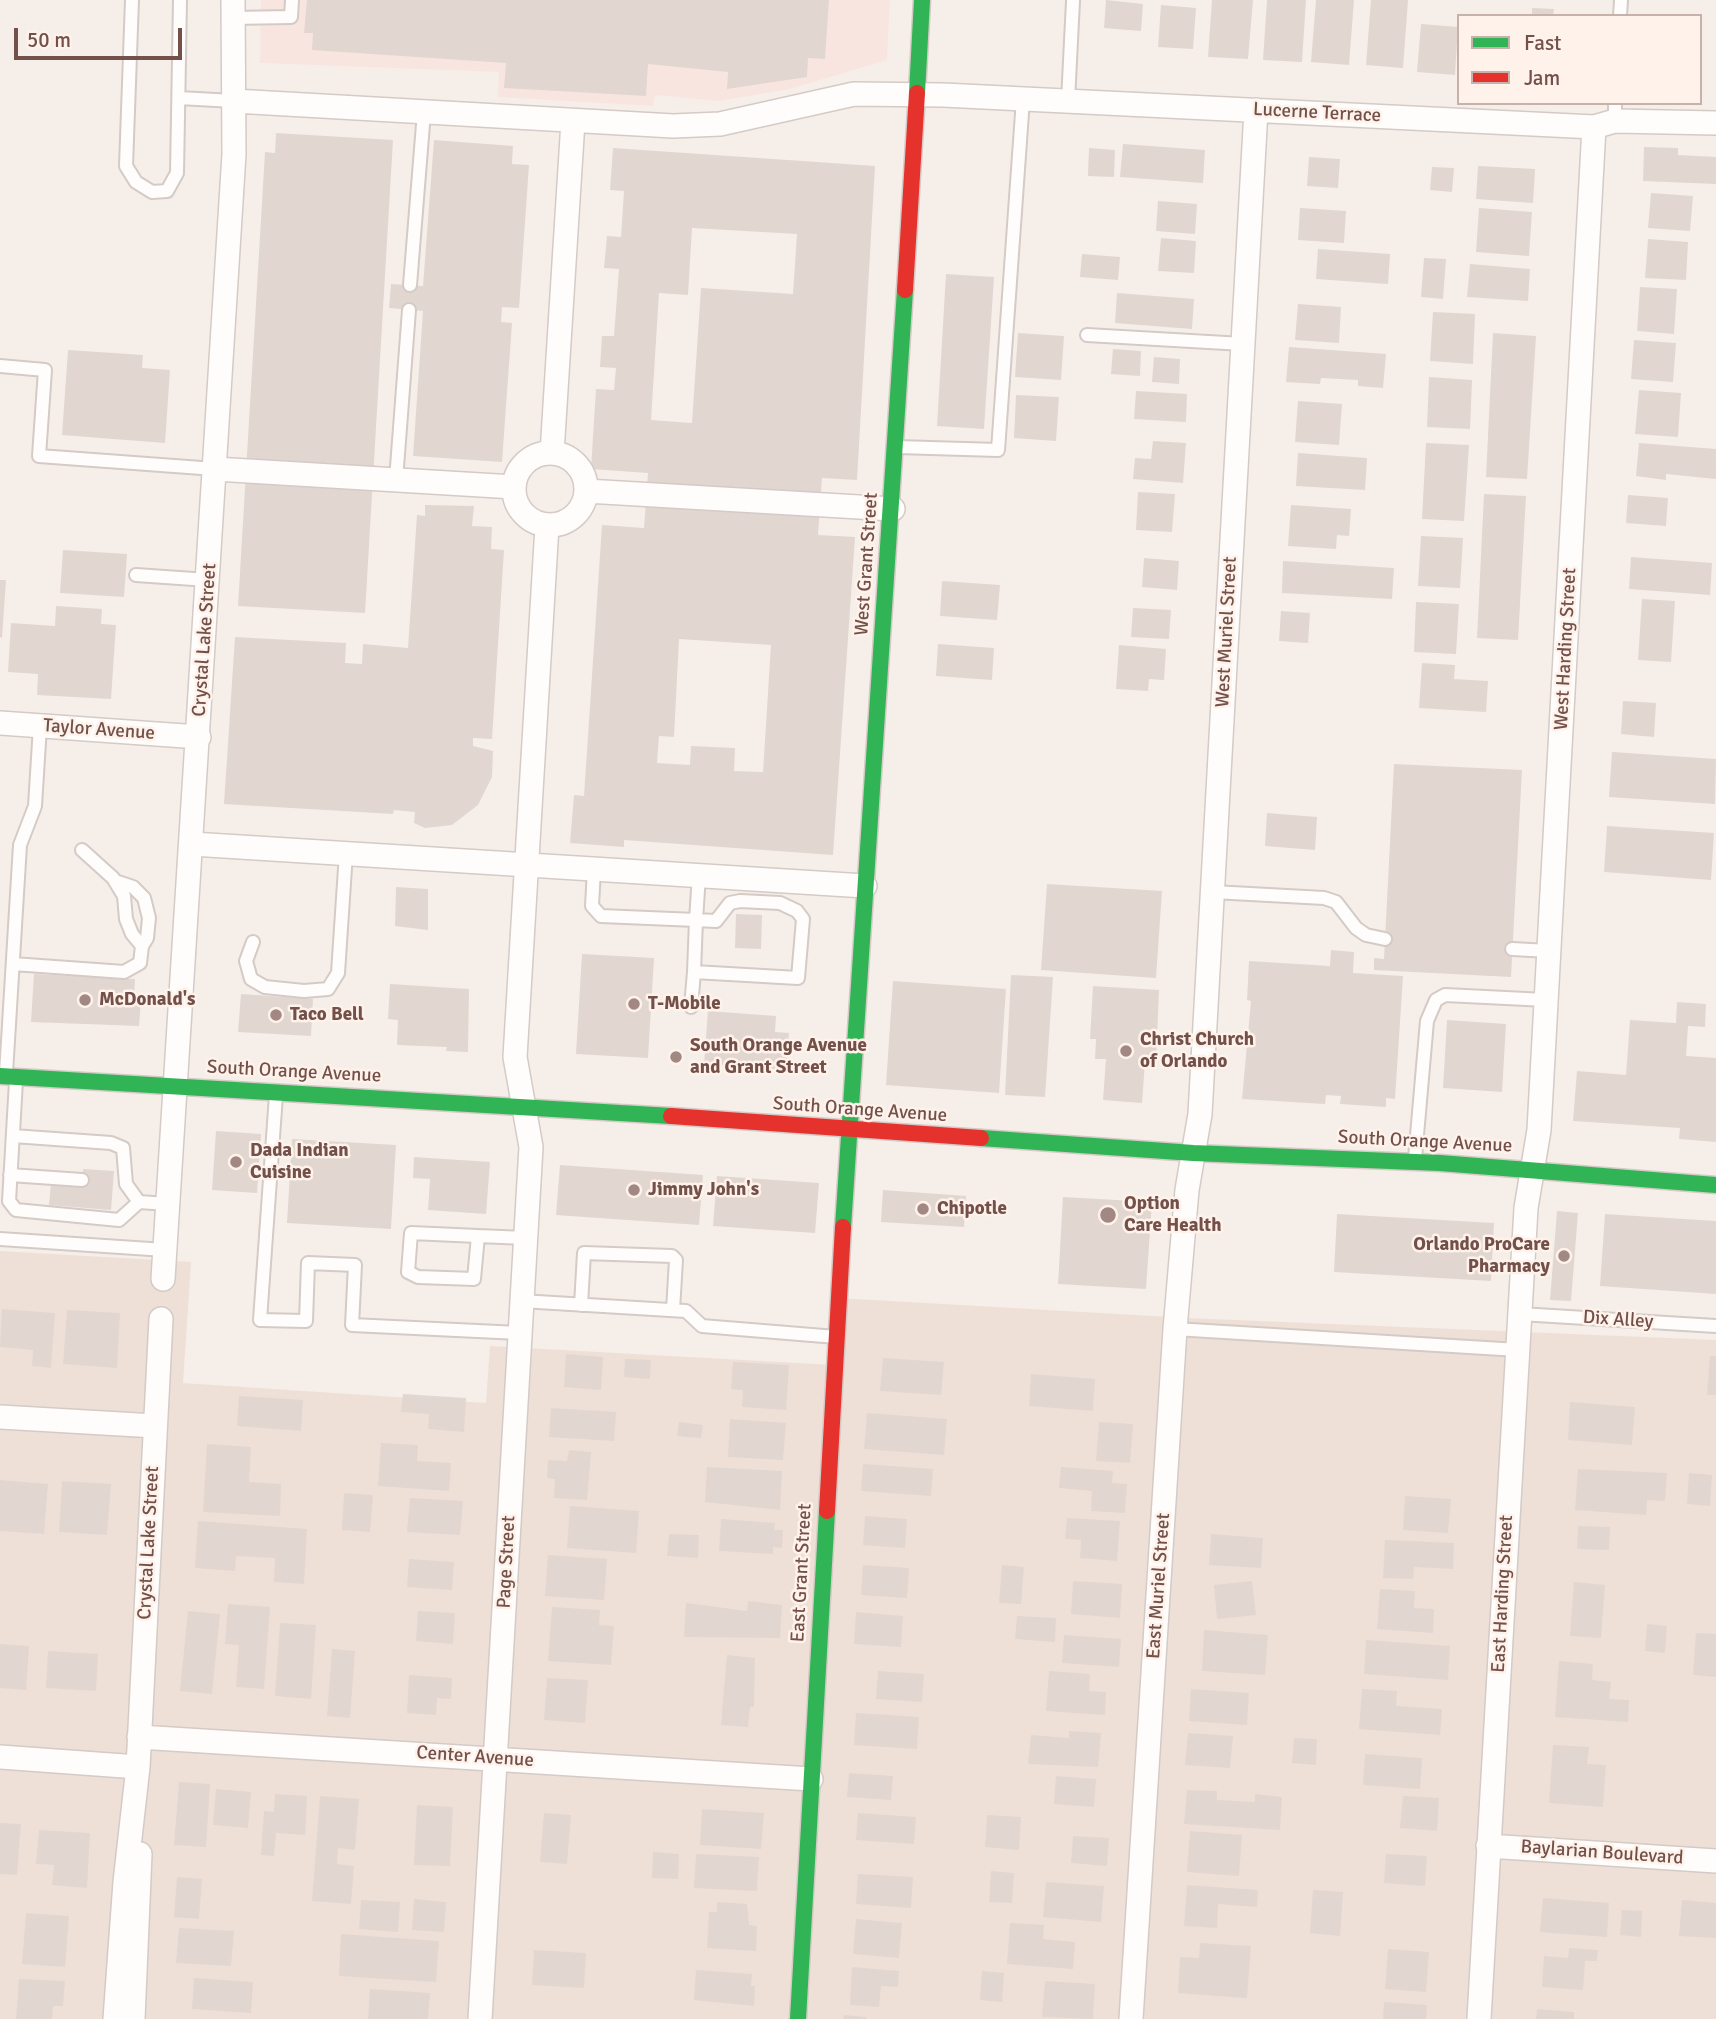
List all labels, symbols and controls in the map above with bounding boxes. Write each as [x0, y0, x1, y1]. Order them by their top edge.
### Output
scale bar [18, 14, 186, 58]
legend [1457, 14, 1702, 105]
text: 50 m [27, 27, 71, 53]
text: Fast [1524, 30, 1561, 56]
text: Jam [1524, 65, 1560, 91]
street label: Lucerne Terrace [1252, 98, 1382, 128]
street label: West Grant Street [851, 492, 883, 636]
street label: West Muriel Street [1212, 556, 1242, 708]
street label: Crystal Lake Street [188, 562, 222, 718]
street label: West Harding Street [1550, 567, 1582, 731]
street label: Taylor Avenue [42, 715, 156, 745]
place label: McDonald's [99, 989, 195, 1011]
marker: McDonald's [77, 992, 93, 1008]
place label: T-Mobile [648, 993, 721, 1015]
marker: T-Mobile [626, 996, 642, 1012]
place label: Taco Bell [290, 1004, 364, 1026]
marker: Taco Bell [268, 1007, 284, 1023]
place label: Christ Church of Orlando [1140, 1029, 1254, 1073]
place label: South Orange Avenue and Grant Street [690, 1035, 867, 1079]
marker: Christ Church of Orlando [1118, 1043, 1134, 1059]
marker: South Orange Avenue and Grant Street [668, 1049, 684, 1065]
street label: South Orange Avenue [206, 1056, 382, 1088]
street label: South Orange Avenue [772, 1093, 948, 1127]
street label: South Orange Avenue [1337, 1126, 1513, 1158]
place label: Dada Indian Cuisine [250, 1140, 349, 1184]
marker: Dada Indian Cuisine [228, 1154, 244, 1170]
place label: Jimmy John's [648, 1179, 759, 1201]
marker: Jimmy John's [626, 1182, 642, 1198]
place label: Option Care Health [1124, 1193, 1222, 1237]
place label: Chipotle [937, 1198, 1007, 1220]
marker: Chipotle [915, 1201, 931, 1217]
marker: Option Care Health [1098, 1205, 1118, 1225]
place label: Orlando ProCare Pharmacy [1413, 1234, 1550, 1278]
marker: Orlando ProCare Pharmacy [1556, 1248, 1572, 1264]
street label: Dix Alley [1582, 1306, 1654, 1334]
street label: Crystal Lake Street [134, 1466, 164, 1620]
street label: East Grant Street [787, 1503, 817, 1643]
street label: East Muriel Street [1143, 1512, 1175, 1660]
street label: Page Street [493, 1515, 521, 1609]
street label: East Harding Street [1487, 1515, 1519, 1673]
street label: Center Avenue [415, 1742, 535, 1772]
street label: Baylarian Boulevard [1520, 1836, 1684, 1870]

